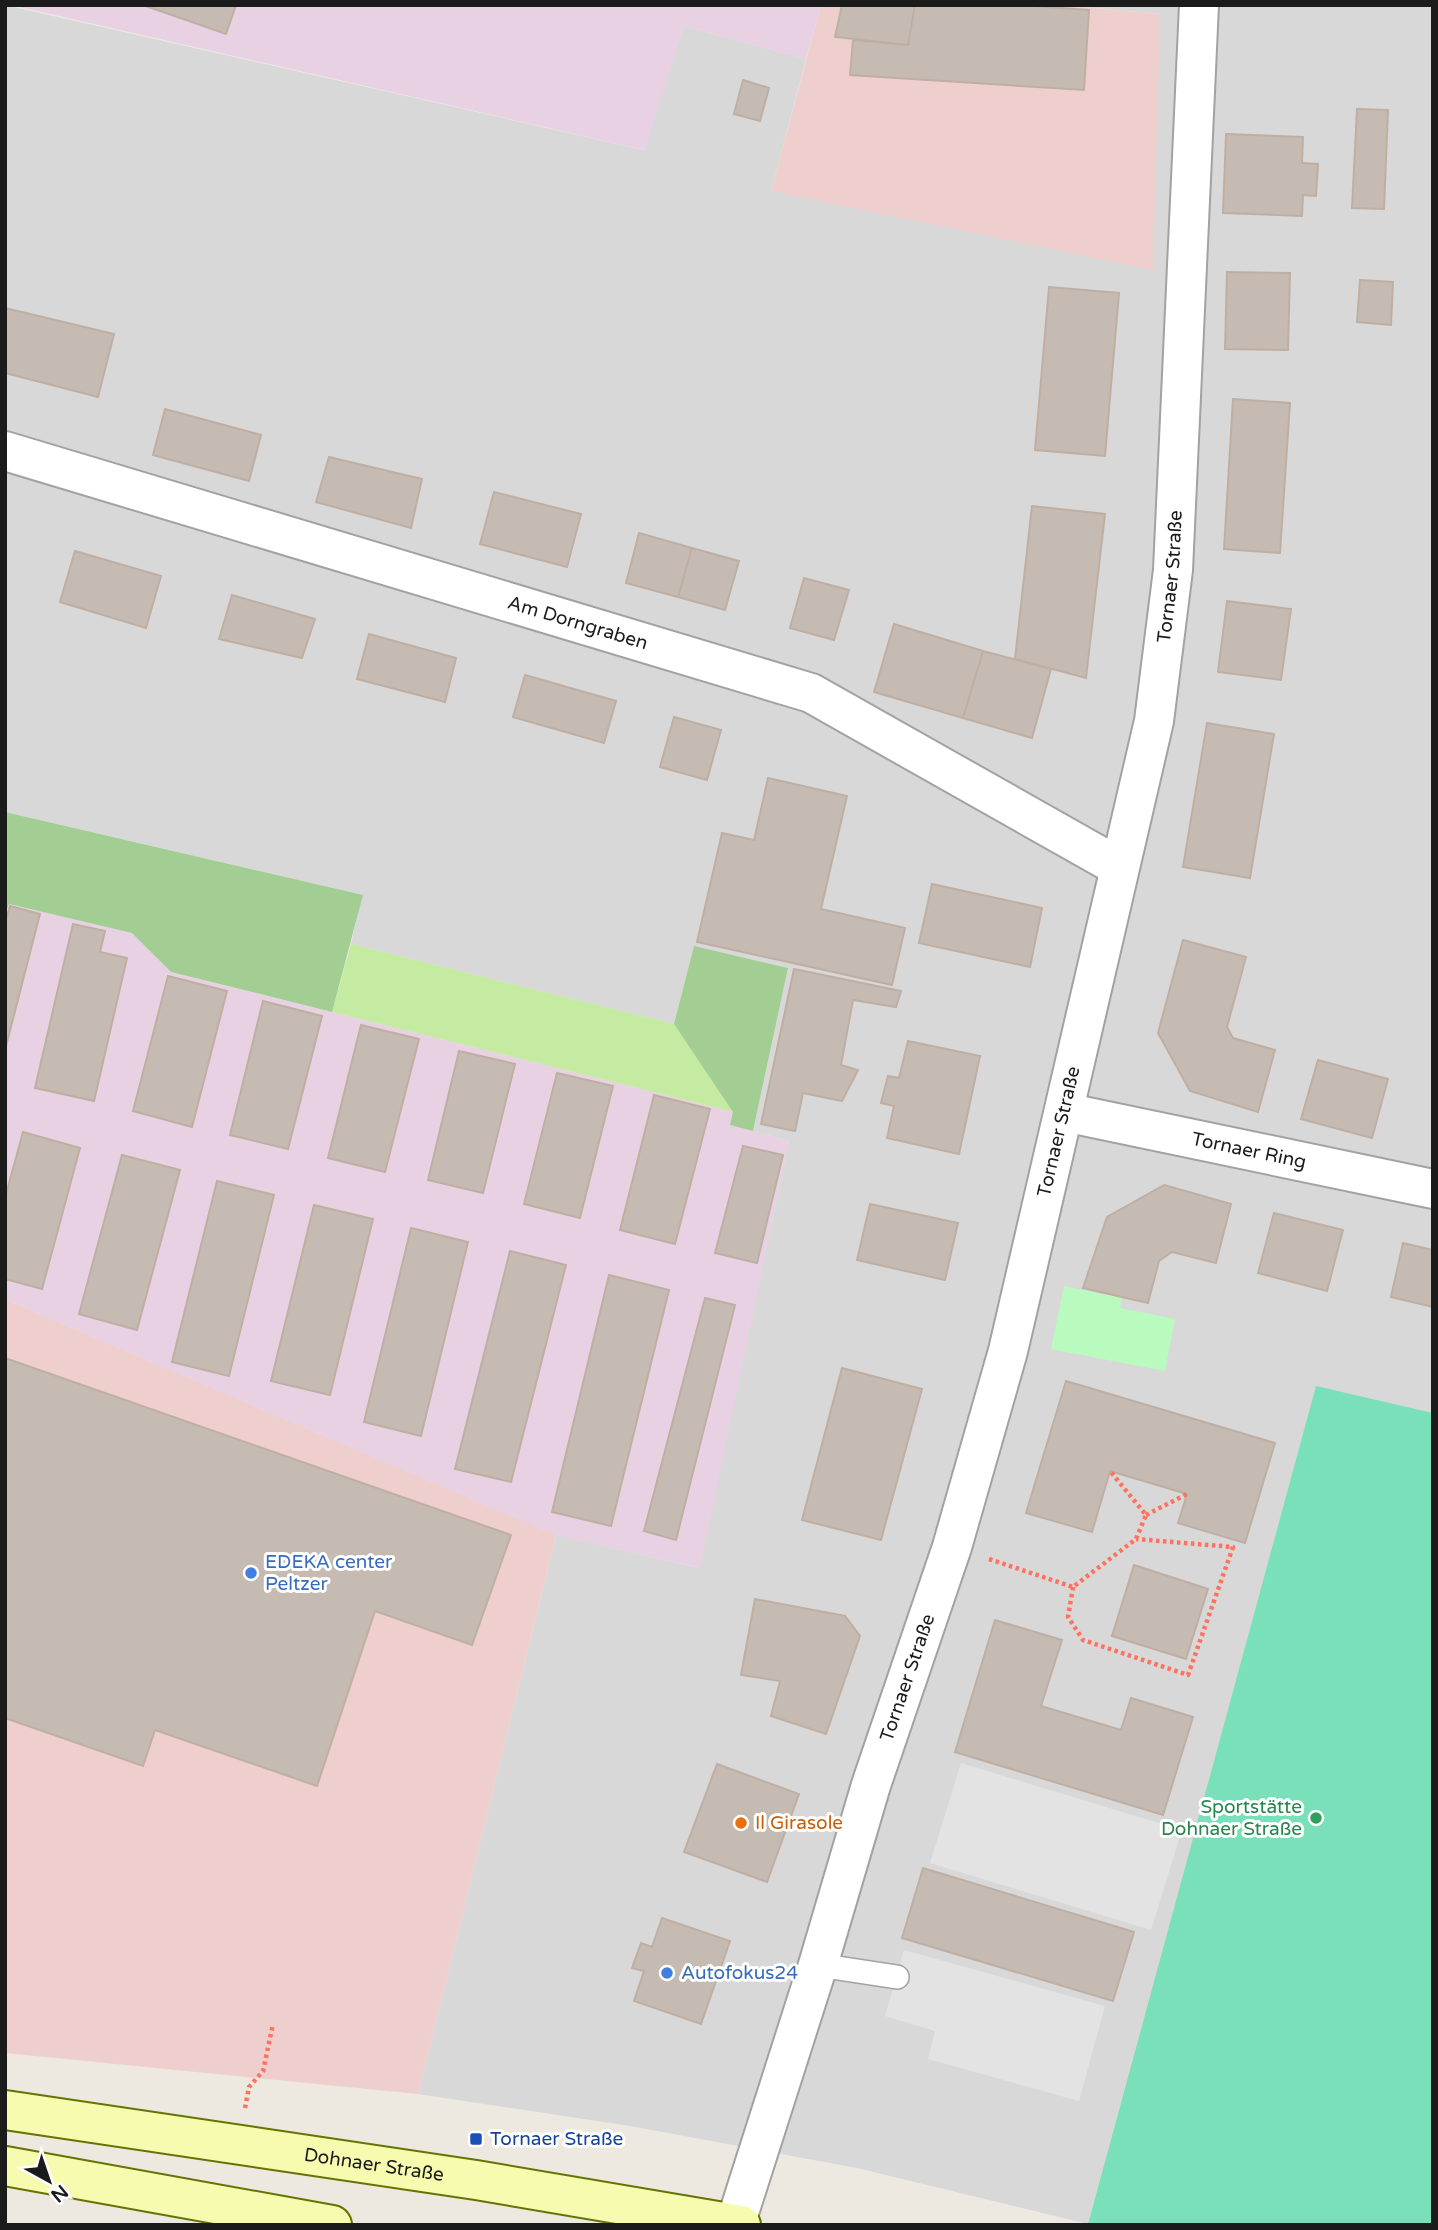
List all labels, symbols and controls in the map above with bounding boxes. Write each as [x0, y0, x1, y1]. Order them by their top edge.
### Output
street label: Tornaer Straße [1153, 510, 1187, 644]
street label: Am Dorngraben [505, 592, 650, 654]
street label: Tornaer Straße [1033, 1064, 1085, 1199]
street label: Tornaer Ring [1190, 1128, 1308, 1173]
place label: EDEKA center Peltzer [265, 1551, 393, 1595]
marker: EDEKA center Peltzer [243, 1565, 259, 1581]
street label: Tornaer Straße [876, 1611, 939, 1744]
place label: Sportstätte Dohnaer Straße [1161, 1796, 1302, 1840]
marker: Sportstätte Dohnaer Straße [1308, 1810, 1324, 1826]
place label: Il Girasole [755, 1812, 843, 1834]
marker: Il Girasole [733, 1815, 749, 1831]
place label: Autofokus24 [681, 1962, 798, 1984]
marker: Autofokus24 [659, 1965, 675, 1981]
place label: Tornaer Straße [490, 2128, 623, 2150]
marker: Tornaer Straße [468, 2131, 484, 2147]
street label: Dohnaer Straße [303, 2144, 445, 2186]
north arrow [14, 2146, 84, 2216]
text: N [46, 2180, 72, 2207]

